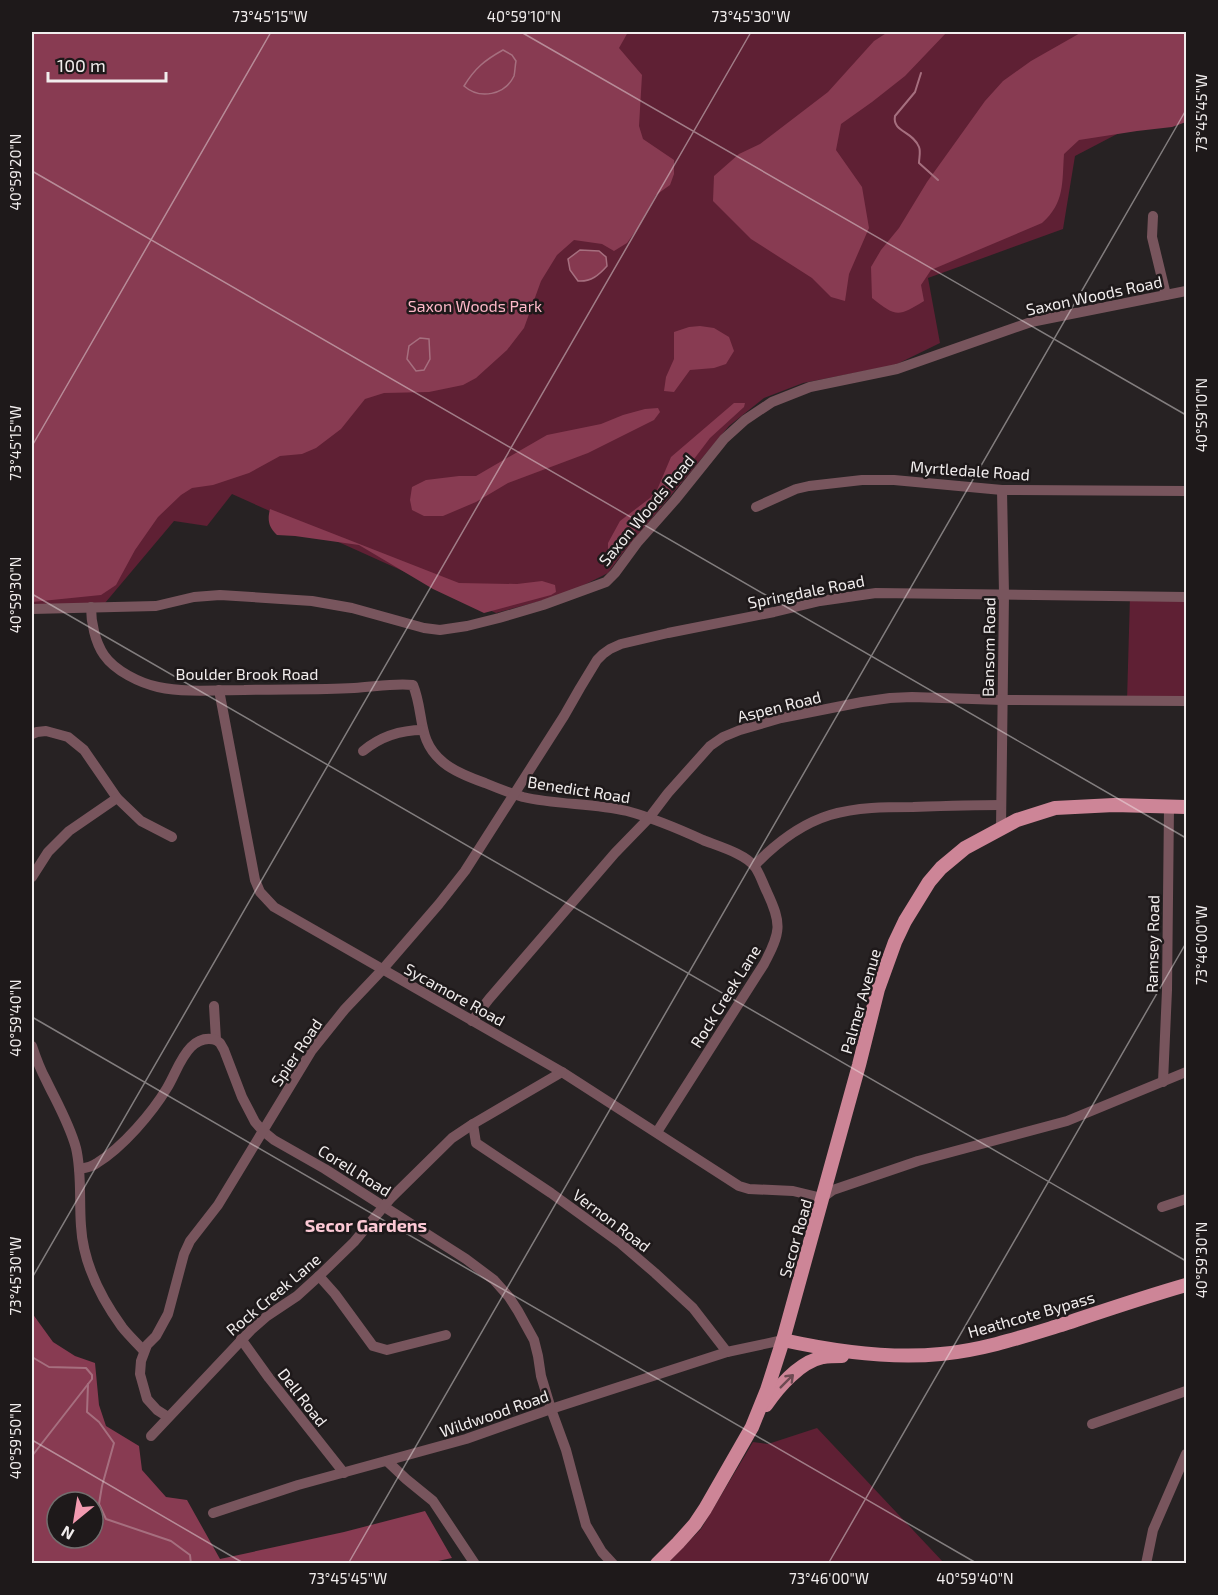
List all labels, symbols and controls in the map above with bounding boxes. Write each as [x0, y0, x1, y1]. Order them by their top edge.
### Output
text: 73°45'15"W [232, 7, 308, 25]
text: 40°59'10"N [487, 7, 561, 25]
text: 73°45'30"W [712, 7, 790, 25]
scale bar [48, 45, 166, 83]
text: 100 m [57, 54, 106, 76]
text: 73°45'45"W [1192, 74, 1210, 152]
text: 40°59'20"N [6, 134, 24, 210]
street label: Saxon Woods Road [1024, 271, 1164, 319]
park label: Saxon Woods Park [408, 296, 542, 315]
text: 40°59'10"N [1192, 378, 1210, 452]
text: 73°45'15"W [6, 405, 24, 481]
street label: Saxon Woods Road [594, 451, 698, 569]
street label: Myrtledale Road [909, 456, 1031, 484]
text: 40°59'30"N [6, 557, 24, 633]
street label: Springdale Road [746, 570, 866, 612]
street label: Bansom Road [978, 597, 998, 697]
street label: Boulder Brook Road [176, 664, 319, 683]
street label: Aspen Road [735, 686, 823, 726]
street label: Benedict Road [526, 771, 632, 807]
street label: Ramsey Road [1142, 895, 1162, 993]
text: 73°46'00"W [1192, 905, 1210, 985]
street label: Rock Creek Lane [686, 941, 764, 1051]
street label: Palmer Avenue [836, 946, 884, 1056]
street label: Sycamore Road [401, 959, 509, 1029]
text: 40°59'40"N [6, 979, 24, 1057]
street label: Spier Road [267, 1015, 325, 1089]
street label: Corell Road [315, 1140, 395, 1200]
street label: Vernon Road [569, 1185, 655, 1255]
street label: Secor Road [775, 1197, 815, 1279]
district label: Secor Gardens [305, 1214, 427, 1236]
text: 40°59'30"N [1192, 1222, 1210, 1298]
text: 73°45'30"W [6, 1237, 24, 1315]
street label: Rock Creek Lane [222, 1249, 324, 1339]
street label: Heathcote Bypass [965, 1287, 1097, 1341]
street label: Dell Road [274, 1364, 332, 1430]
one-way arrow [780, 1373, 795, 1388]
street label: Wildwood Road [437, 1385, 551, 1441]
text: 40°59'50"N [6, 1403, 24, 1479]
north arrow [45, 1490, 105, 1550]
text: N [57, 1522, 77, 1545]
text: 73°45'45"W [309, 1569, 387, 1587]
text: 73°46'00"W [789, 1569, 869, 1587]
text: 40°59'40"N [936, 1569, 1014, 1587]

